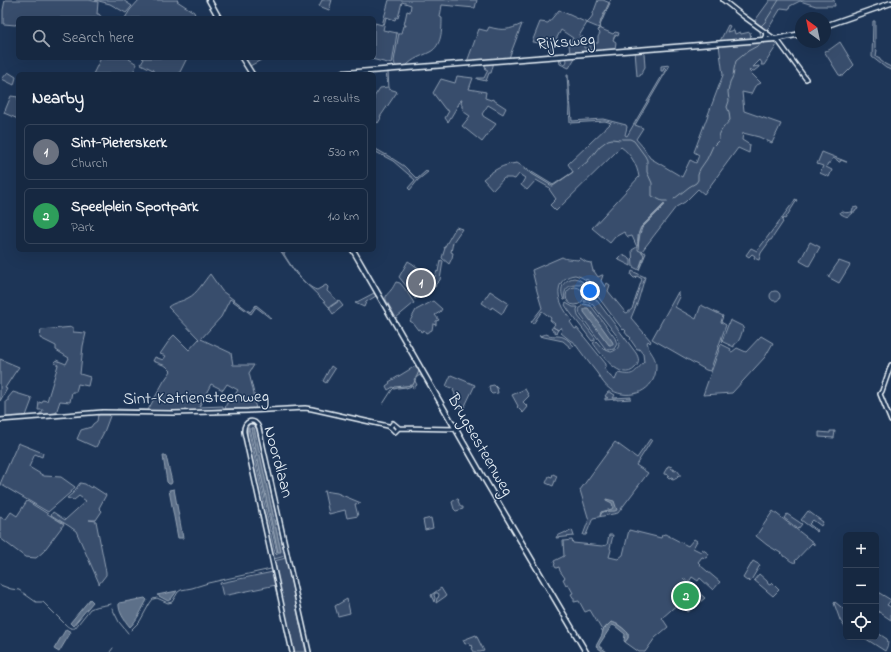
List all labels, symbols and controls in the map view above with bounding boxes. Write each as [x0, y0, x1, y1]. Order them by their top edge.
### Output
north arrow [795, 12, 831, 48]
search box [16, 16, 376, 60]
icon: search [30, 27, 52, 49]
text: Search here [62, 27, 134, 49]
street label: Rijksweg [536, 27, 596, 59]
text: Nearby [32, 86, 84, 111]
text: 2 results [313, 89, 360, 108]
text: Sint-Pieterskerk [71, 132, 167, 154]
text: 1 [44, 143, 48, 162]
text: 530 m [327, 143, 359, 162]
text: Church [71, 154, 108, 173]
text: Speelplein Sportpark [71, 196, 198, 218]
text: 2 [43, 207, 49, 226]
text: 1.0 km [328, 207, 359, 226]
text: Park [71, 218, 95, 237]
pin: 1 [408, 268, 434, 298]
your location [580, 281, 600, 301]
street label: Sint-Katriensteenweg [123, 384, 269, 414]
street label: Brugsesteenweg [438, 388, 520, 502]
street label: Noordlaan [256, 423, 300, 501]
map controls [843, 532, 879, 640]
button: + [843, 532, 879, 568]
button: − [843, 568, 879, 604]
pin: 2 [673, 581, 699, 611]
button: locate [843, 604, 879, 640]

